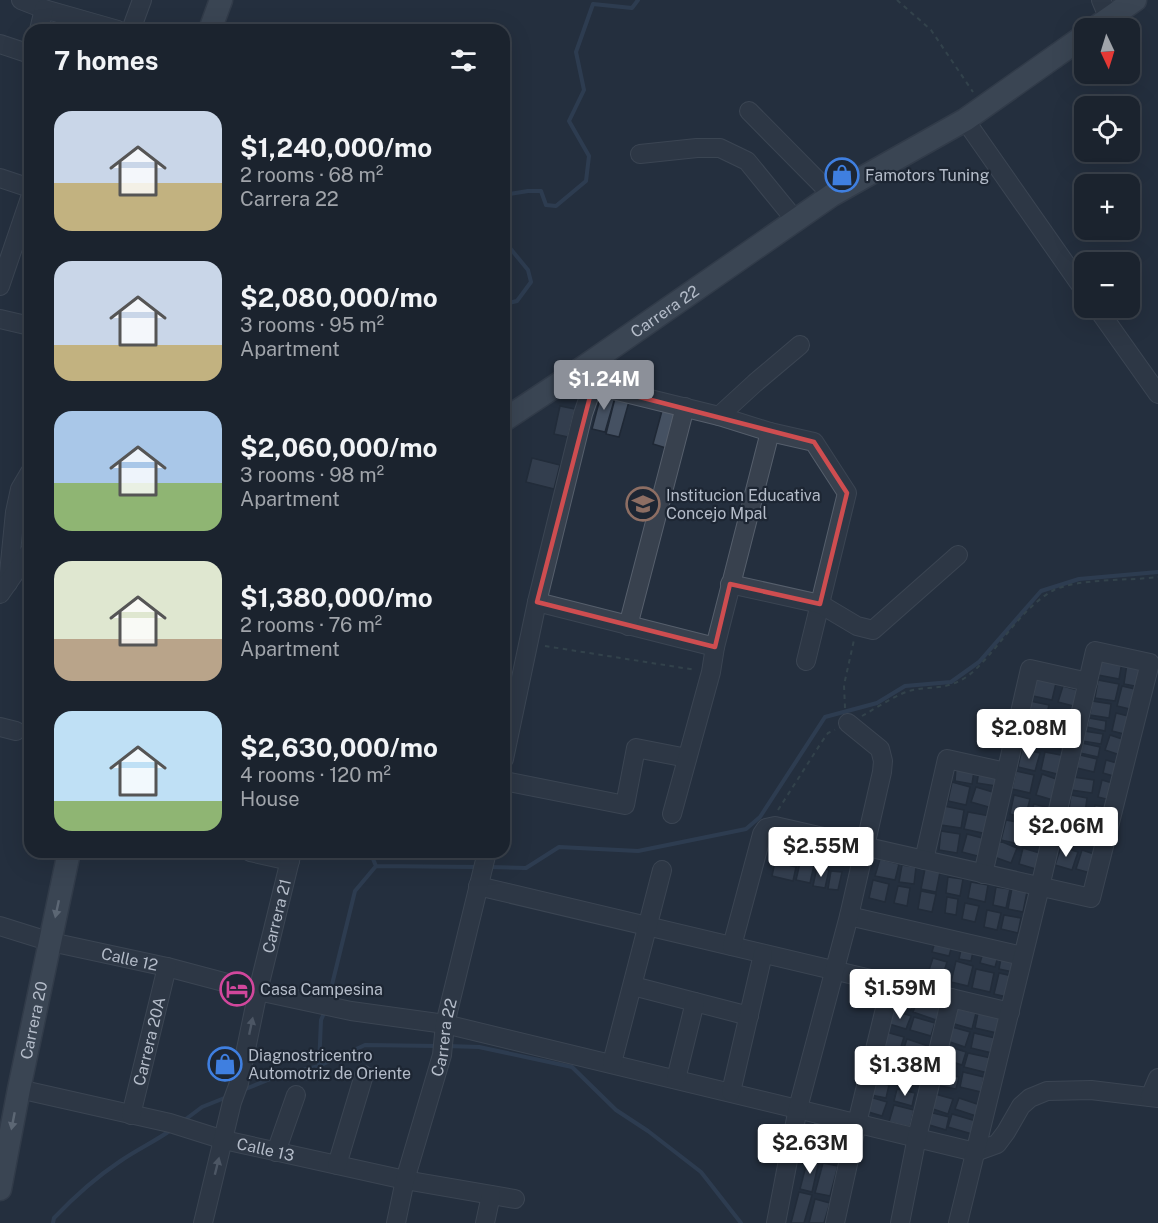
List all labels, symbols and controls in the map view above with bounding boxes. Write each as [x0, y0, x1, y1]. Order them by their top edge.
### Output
north arrow [1074, 18, 1140, 84]
map controls [1074, 18, 1140, 318]
icon: filters [447, 44, 480, 77]
text: 7 homes [54, 45, 158, 76]
button: locate [1074, 96, 1140, 162]
text: $1,240,000/mo [240, 132, 432, 163]
icon: home [102, 135, 174, 207]
shop icon: Famotors Tuning [824, 157, 860, 193]
text: 2 rooms · 68 m² [240, 163, 383, 187]
place label: Famotors Tuning [865, 166, 989, 185]
button: + [1074, 174, 1140, 240]
text: Carrera 22 [240, 187, 339, 211]
button: − [1074, 252, 1140, 318]
street label: Carrera 22 [627, 281, 702, 341]
text: $2,080,000/mo [240, 282, 438, 313]
icon: home [102, 285, 174, 357]
text: 3 rooms · 95 m² [240, 313, 384, 337]
text: Apartment [240, 337, 340, 361]
pin: $1.24M [555, 360, 653, 411]
text: $1.24M [568, 367, 640, 391]
text: $2,060,000/mo [240, 432, 437, 463]
icon: home [102, 435, 174, 507]
text: 3 rooms · 98 m² [240, 463, 384, 487]
school or university icon: Institucion Educativa Concejo Mpal [625, 486, 661, 522]
place label: Institucion Educativa Concejo Mpal [666, 486, 821, 523]
text: Apartment [240, 487, 340, 511]
text: $1,380,000/mo [240, 582, 433, 613]
icon: home [102, 585, 174, 657]
text: 2 rooms · 76 m² [240, 613, 382, 637]
text: Apartment [240, 637, 340, 661]
pin: $2.08M [980, 709, 1078, 760]
text: $2.08M [991, 716, 1067, 740]
text: $2,630,000/mo [240, 732, 438, 763]
icon: home [102, 735, 174, 807]
text: 4 rooms · 120 m² [240, 763, 391, 787]
text: House [240, 787, 300, 811]
pin: $2.06M [1017, 807, 1115, 858]
text: $2.06M [1028, 814, 1104, 838]
pin: $2.55M [772, 827, 870, 878]
text: $2.55M [782, 834, 860, 858]
street label: Carrera 21 [258, 877, 295, 955]
one-way arrow [52, 900, 62, 919]
street label: Calle 12 [100, 944, 160, 974]
pin: $1.59M [851, 969, 949, 1020]
hotel icon: Casa Campesina [219, 971, 255, 1007]
text: $1.59M [864, 976, 936, 1000]
street label: Carrera 20 [16, 979, 51, 1061]
place label: Casa Campesina [260, 980, 383, 999]
street label: Carrera 20A [129, 995, 169, 1087]
street label: Carrera 22 [427, 996, 460, 1079]
one-way arrow [247, 1016, 256, 1035]
shop icon: Diagnostricentro Automotriz de Oriente [207, 1046, 243, 1082]
place label: Diagnostricentro Automotriz de Oriente [248, 1046, 411, 1083]
pin: $1.38M [856, 1046, 954, 1097]
text: $1.38M [869, 1053, 941, 1077]
one-way arrow [8, 1111, 17, 1130]
pin: $2.63M [761, 1124, 859, 1175]
text: $2.63M [772, 1131, 848, 1155]
street label: Calle 13 [235, 1134, 296, 1165]
one-way arrow [213, 1157, 223, 1175]

